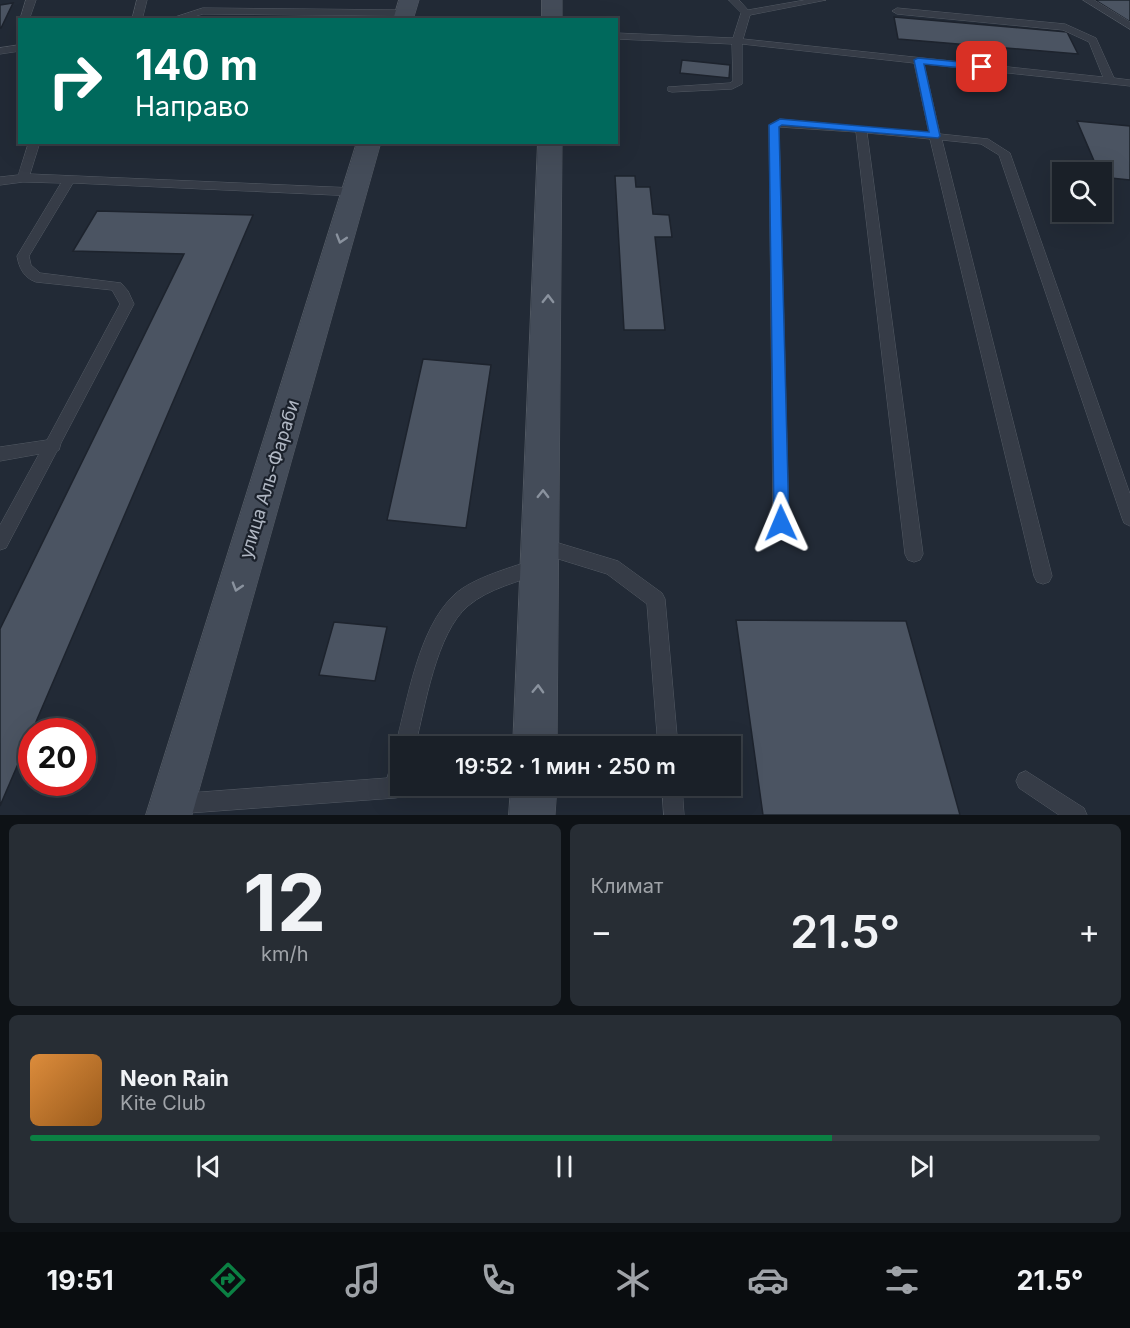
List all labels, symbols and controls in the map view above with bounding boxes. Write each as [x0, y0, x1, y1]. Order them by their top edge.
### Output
text: 140 m [135, 39, 258, 90]
pin [956, 41, 1007, 92]
icon: right [36, 42, 114, 120]
icon: arrive [965, 50, 998, 83]
text: Направо [135, 90, 250, 123]
map controls [1052, 162, 1112, 222]
button: search [1052, 162, 1112, 222]
one-way arrow [336, 233, 348, 244]
one-way arrow [542, 294, 554, 303]
street label: улица Аль-Фараби [235, 397, 303, 561]
one-way arrow [537, 489, 549, 498]
position arrow [749, 491, 813, 555]
one-way arrow [232, 581, 244, 592]
one-way arrow [531, 684, 544, 693]
speed limit sign: 20 [18, 718, 96, 796]
text: 19:52 · 1 мин · 250 m [455, 753, 676, 779]
text: 12 [243, 855, 326, 950]
text: Климат [591, 874, 663, 898]
text: 21.5° [790, 904, 900, 959]
text: − [591, 911, 612, 951]
text: + [1078, 911, 1100, 951]
text: km/h [261, 942, 309, 966]
text: Neon Rain [120, 1065, 229, 1091]
text: Kite Club [120, 1091, 206, 1115]
icon: previous [192, 1150, 225, 1183]
icon: pause [548, 1150, 581, 1183]
icon: next [905, 1150, 938, 1183]
icon: directions [207, 1259, 249, 1301]
icon: music [342, 1259, 384, 1301]
icon: phone [477, 1259, 519, 1301]
icon: climate [612, 1259, 654, 1301]
icon: car [747, 1259, 789, 1301]
icon: filters [881, 1259, 923, 1301]
text: 19:51 [46, 1264, 114, 1297]
text: 21.5° [1016, 1264, 1083, 1297]

